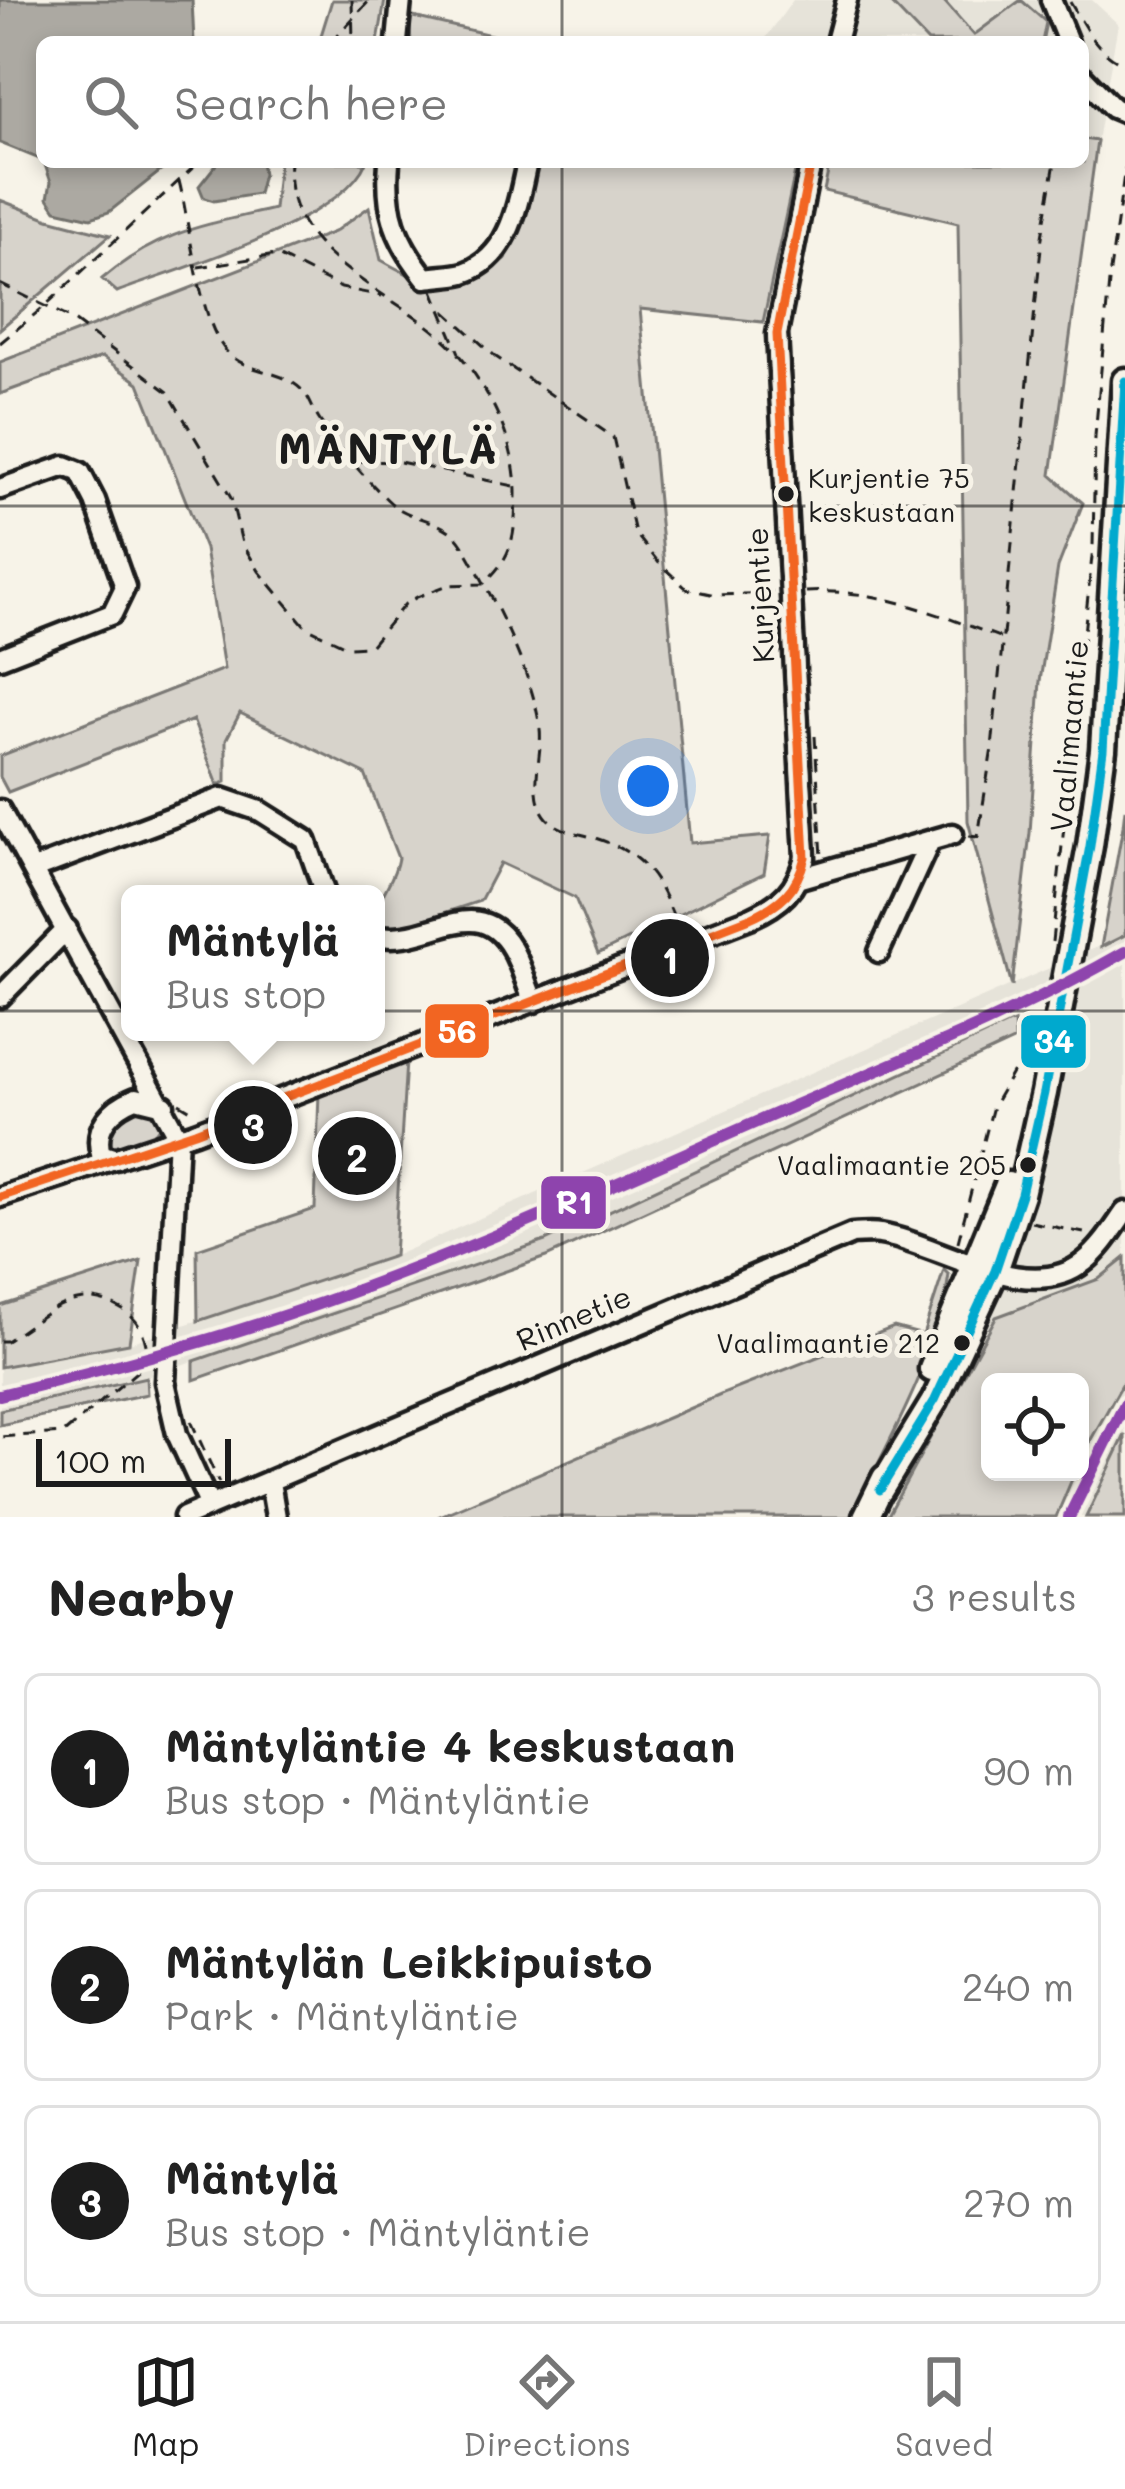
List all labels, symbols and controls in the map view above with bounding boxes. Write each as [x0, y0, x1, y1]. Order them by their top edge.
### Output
search box [36, 36, 1089, 168]
icon: search [78, 69, 144, 135]
text: Search here [174, 73, 448, 131]
district label: MÄNTYLÄ [278, 420, 500, 475]
place label: Kurjentie 75 keskustaan [808, 460, 970, 529]
marker: Kurjentie 75 keskustaan [775, 483, 797, 505]
street label: Kurjentie [735, 526, 783, 664]
street label: Vaalimaantie [1040, 638, 1096, 833]
your location [618, 756, 678, 816]
popup [121, 885, 385, 1041]
text: Mäntylä [166, 909, 340, 967]
pin: 1 [631, 913, 709, 1003]
text: Bus stop [166, 967, 326, 1018]
line badge: 56 [423, 1002, 491, 1060]
text: 56 [437, 1008, 477, 1051]
line badge: 34 [1019, 1013, 1088, 1070]
text: 34 [1034, 1018, 1074, 1061]
pin: 3 [214, 1080, 292, 1170]
pin: 2 [318, 1111, 396, 1201]
place label: Vaalimaantie 205 [777, 1147, 1006, 1182]
marker: Vaalimaantie 205 [1017, 1154, 1039, 1176]
line badge: R1 [539, 1174, 608, 1231]
text: R1 [555, 1179, 593, 1222]
street label: Rinnetie [510, 1275, 637, 1359]
place label: Vaalimaantie 212 [716, 1325, 940, 1360]
marker: Vaalimaantie 212 [951, 1332, 973, 1354]
map controls [981, 1373, 1089, 1481]
button: locate [981, 1373, 1089, 1481]
scale bar [36, 1433, 231, 1486]
text: 100 m [54, 1438, 146, 1481]
text: Nearby [48, 1562, 235, 1629]
text: 3 results [912, 1570, 1077, 1621]
text: Mäntyläntie 4 keskustaan [165, 1715, 735, 1773]
text: 1 [81, 1744, 99, 1795]
text: 90 m [983, 1744, 1074, 1795]
text: Bus stop · Mäntyläntie [165, 1773, 591, 1824]
text: Mäntylän Leikkipuisto [165, 1931, 652, 1989]
text: 2 [79, 1960, 101, 2011]
text: 240 m [962, 1960, 1074, 2011]
text: Park · Mäntyläntie [165, 1989, 519, 2040]
text: Mäntylä [165, 2147, 339, 2205]
text: 3 [78, 2176, 102, 2227]
text: 270 m [963, 2176, 1074, 2227]
text: Bus stop · Mäntyläntie [165, 2205, 591, 2256]
tab: Map [132, 2349, 199, 2464]
tab: Directions [463, 2349, 631, 2464]
tab: Saved [895, 2349, 993, 2464]

